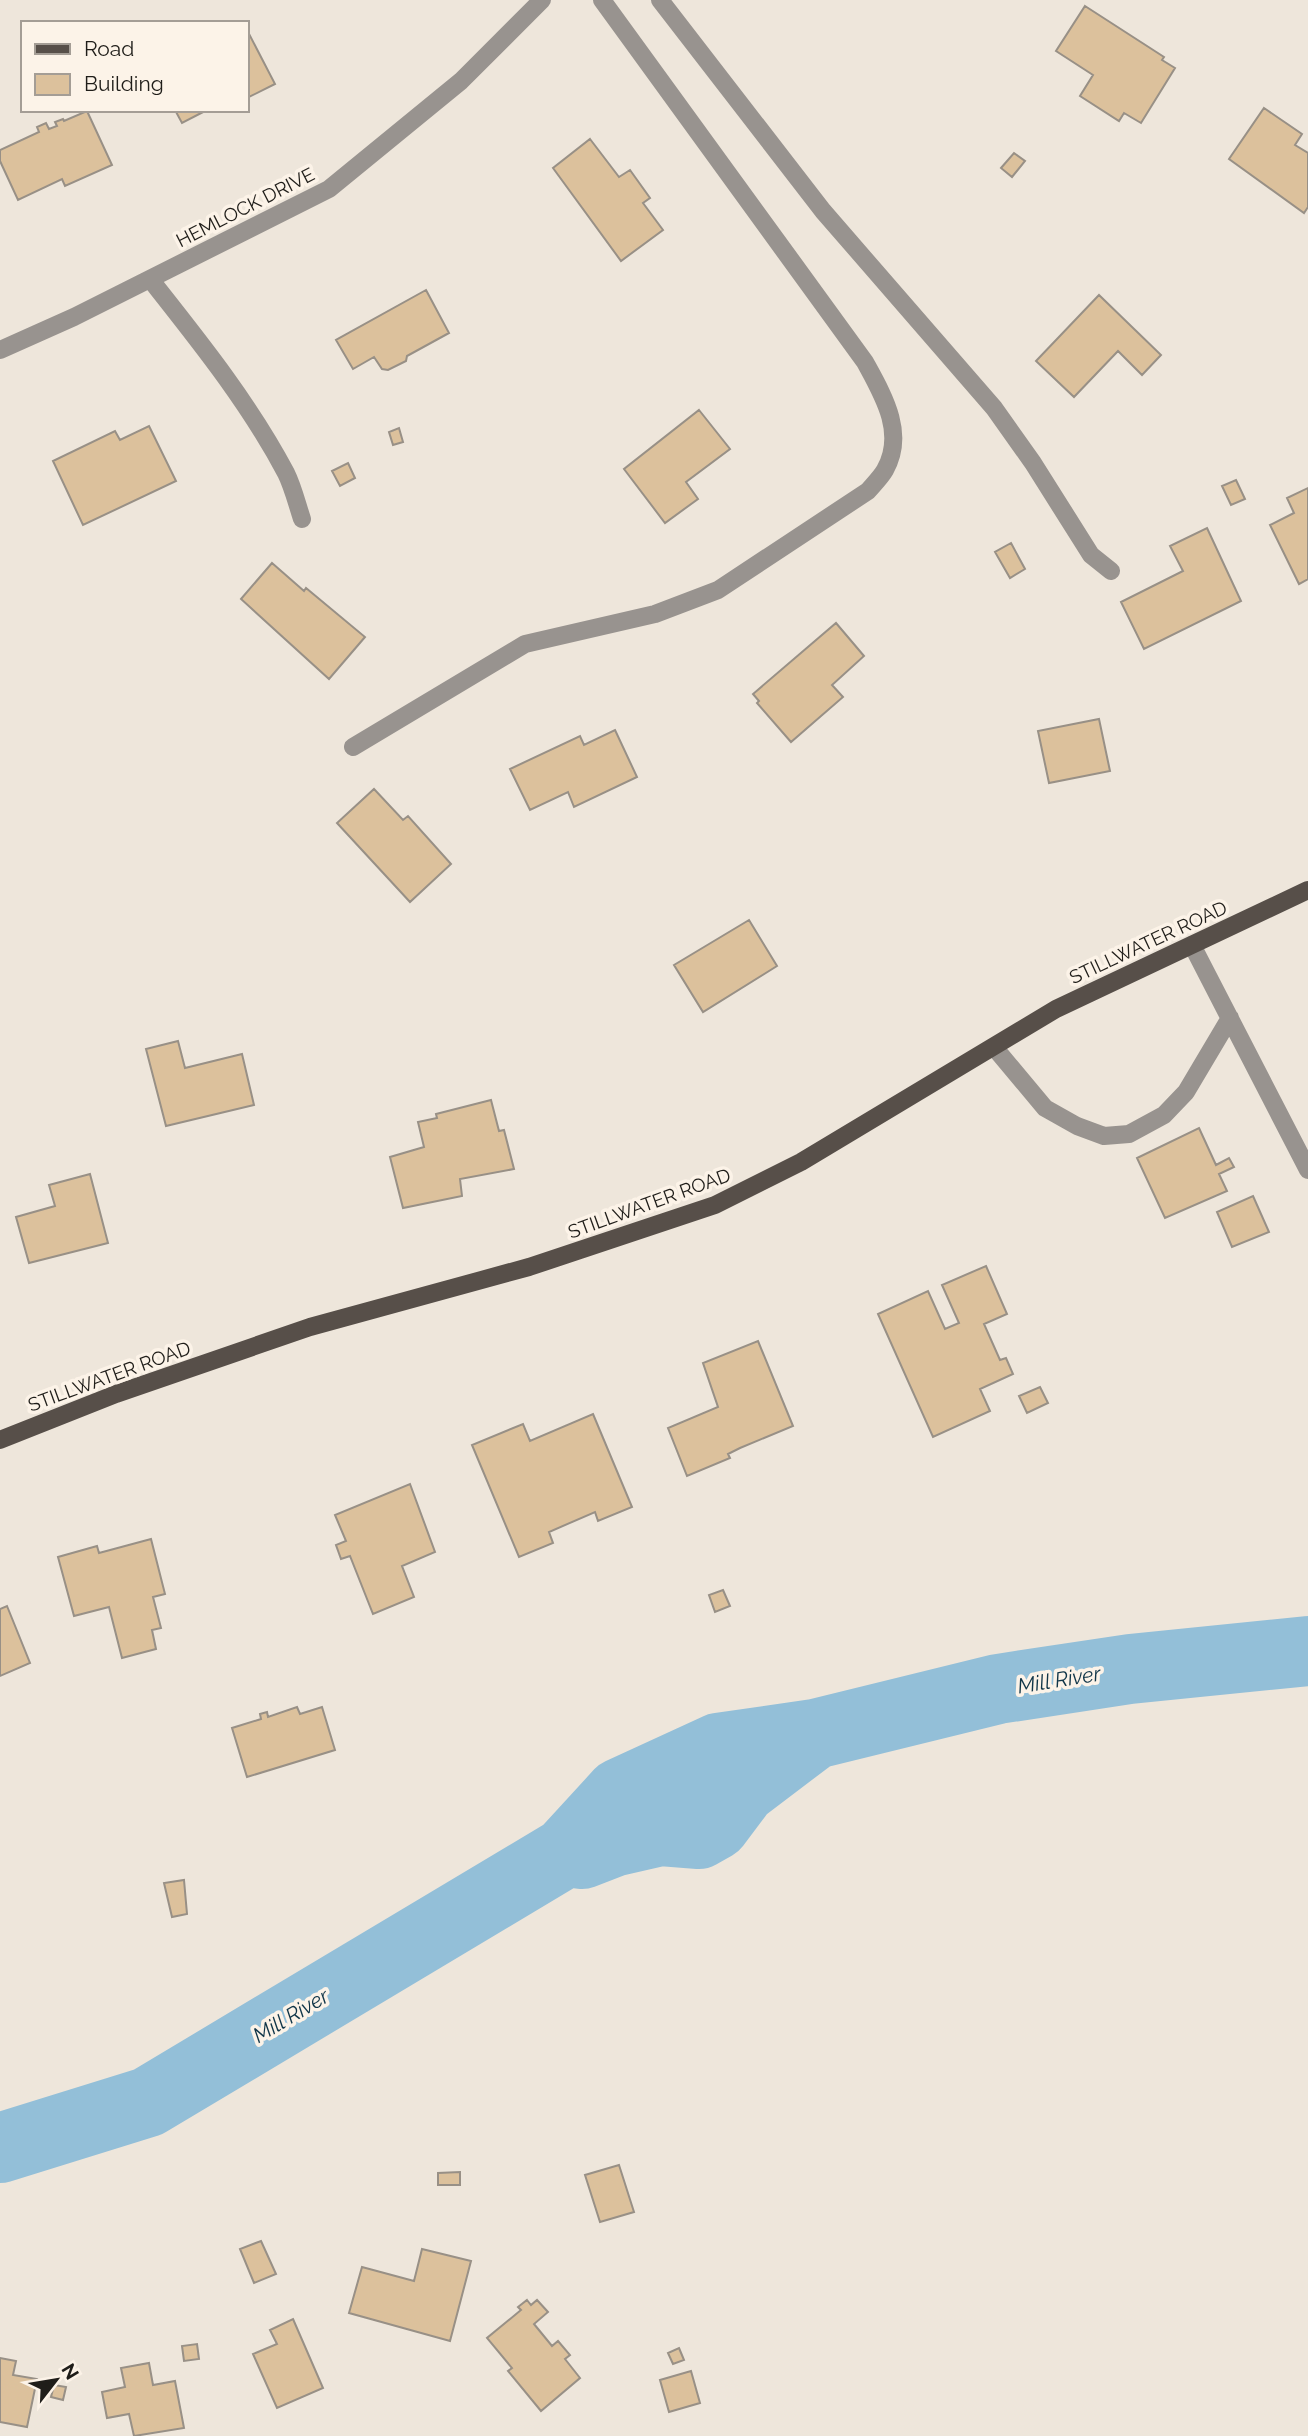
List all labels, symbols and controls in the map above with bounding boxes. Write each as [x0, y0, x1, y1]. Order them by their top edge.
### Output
legend [21, 21, 248, 112]
text: Road [84, 36, 134, 61]
text: Building [84, 71, 164, 96]
street label: HEMLOCK DRIVE [172, 163, 318, 251]
street label: STILLWATER ROAD [1066, 896, 1230, 988]
street label: STILLWATER ROAD [565, 1163, 733, 1243]
street label: STILLWATER ROAD [25, 1336, 193, 1416]
water label: Mill River [1015, 1660, 1103, 1698]
water label: Mill River [248, 1983, 334, 2048]
north arrow [21, 2345, 91, 2415]
text: N [57, 2359, 84, 2383]

